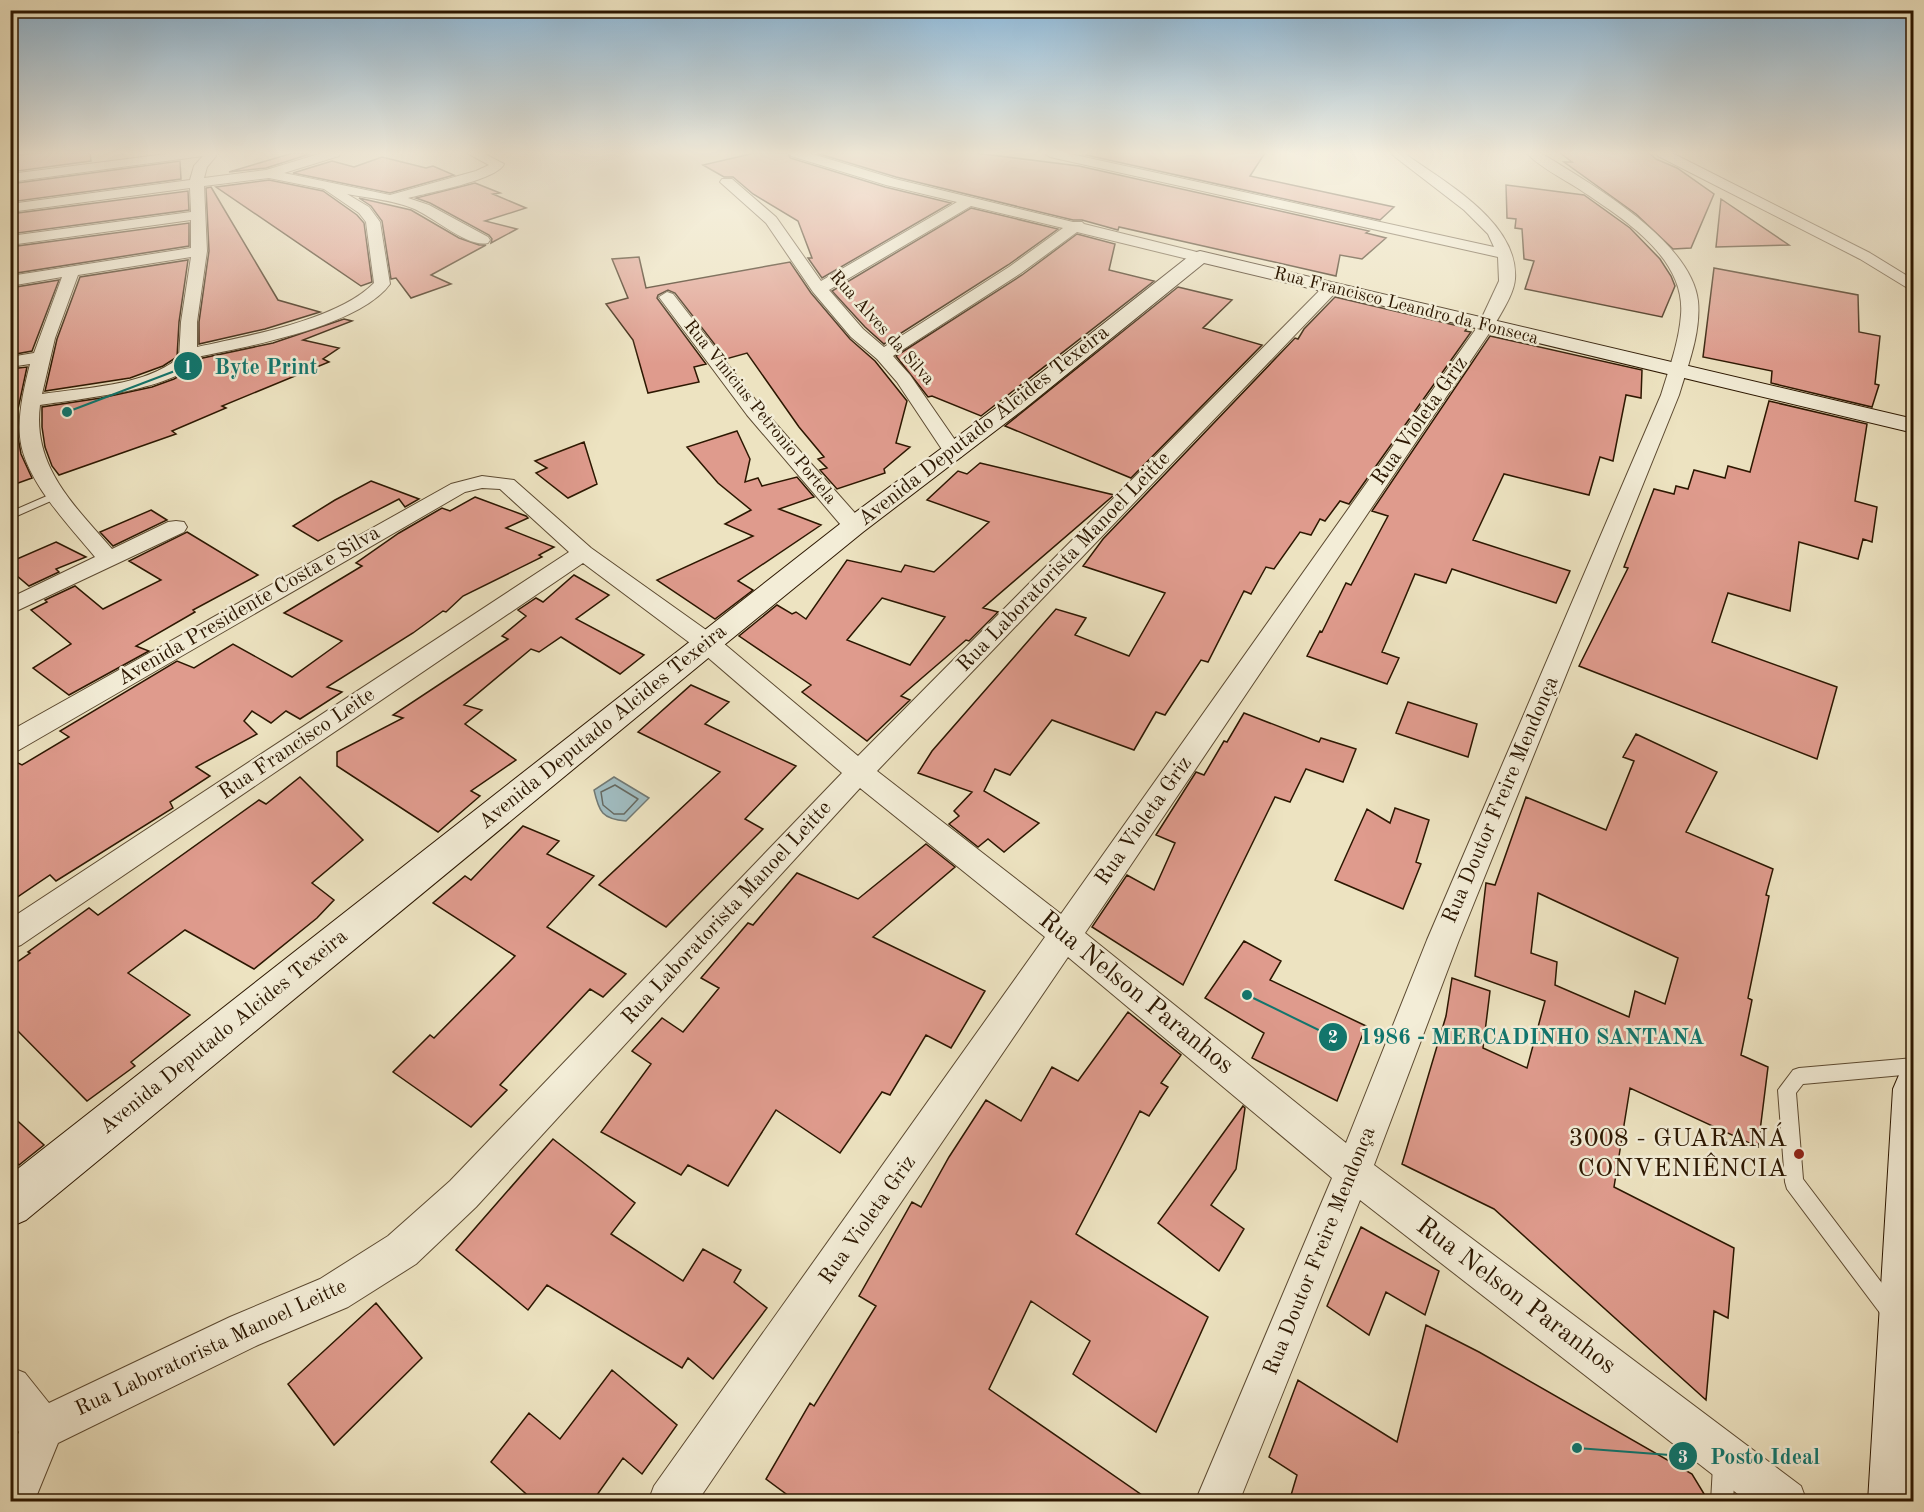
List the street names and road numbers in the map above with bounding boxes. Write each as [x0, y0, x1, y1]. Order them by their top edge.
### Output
street label: Rua Francisco Leandro da Fonseca [1272, 264, 1540, 348]
street label: Rua Alves da Silva [826, 267, 938, 389]
street label: Rua Vinicius Petronio Portela [680, 317, 840, 507]
street label: Avenida Deputado Alcides Texeira [855, 322, 1113, 530]
street label: Rua Violeta Griz [1368, 353, 1472, 489]
street label: Rua Laboratorista Manoel Leitte [953, 448, 1175, 676]
street label: Avenida Presidente Costa e Silva [114, 522, 384, 690]
street label: Avenida Deputado Alcides Texeira [475, 621, 731, 833]
street label: Rua Doutor Freire Mendonça [1439, 674, 1563, 926]
street label: Rua Francisco Leite [215, 684, 379, 804]
street label: Rua Violeta Griz [1092, 753, 1196, 889]
street label: Rua Laboratorista Manoel Leitte [618, 797, 836, 1029]
street label: Rua Nelson Paranhos [1034, 907, 1238, 1079]
street label: Avenida Deputado Alcides Texeira [96, 926, 352, 1138]
street label: Rua Doutor Freire Mendonça [1260, 1124, 1380, 1378]
street label: Rua Violeta Griz [816, 1152, 920, 1288]
street label: Rua Nelson Paranhos [1411, 1213, 1621, 1379]
street label: Rua Laboratorista Manoel Leitte [72, 1276, 350, 1420]

